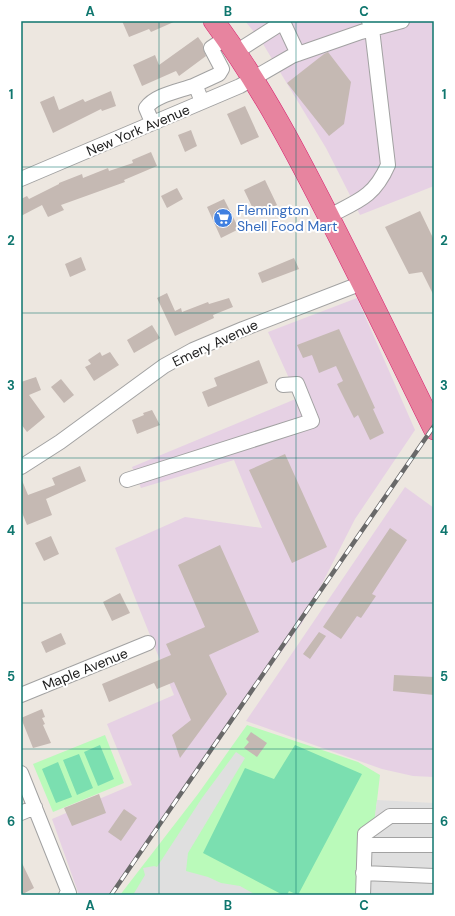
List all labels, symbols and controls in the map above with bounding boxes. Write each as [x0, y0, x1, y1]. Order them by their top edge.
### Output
text: A [85, 3, 95, 20]
text: B [224, 3, 232, 20]
text: C [359, 3, 369, 20]
text: 1 [9, 86, 13, 103]
text: 1 [442, 86, 446, 103]
street label: New York Avenue [84, 100, 192, 160]
place label: Flemington Shell Food Mart [237, 201, 337, 235]
supermarket icon: Flemington Shell Food Mart [212, 207, 234, 229]
text: 2 [7, 232, 15, 249]
text: 2 [440, 232, 448, 249]
street label: Emery Avenue [169, 315, 261, 371]
text: 3 [7, 377, 15, 394]
text: 3 [440, 377, 448, 394]
text: 4 [7, 522, 15, 539]
text: 4 [440, 522, 448, 539]
street label: Maple Avenue [40, 644, 130, 694]
text: 5 [7, 668, 15, 685]
text: 5 [440, 668, 448, 685]
text: 6 [7, 813, 15, 830]
text: 6 [440, 813, 448, 830]
text: A [85, 897, 95, 914]
text: B [224, 897, 232, 914]
text: C [359, 897, 369, 914]

